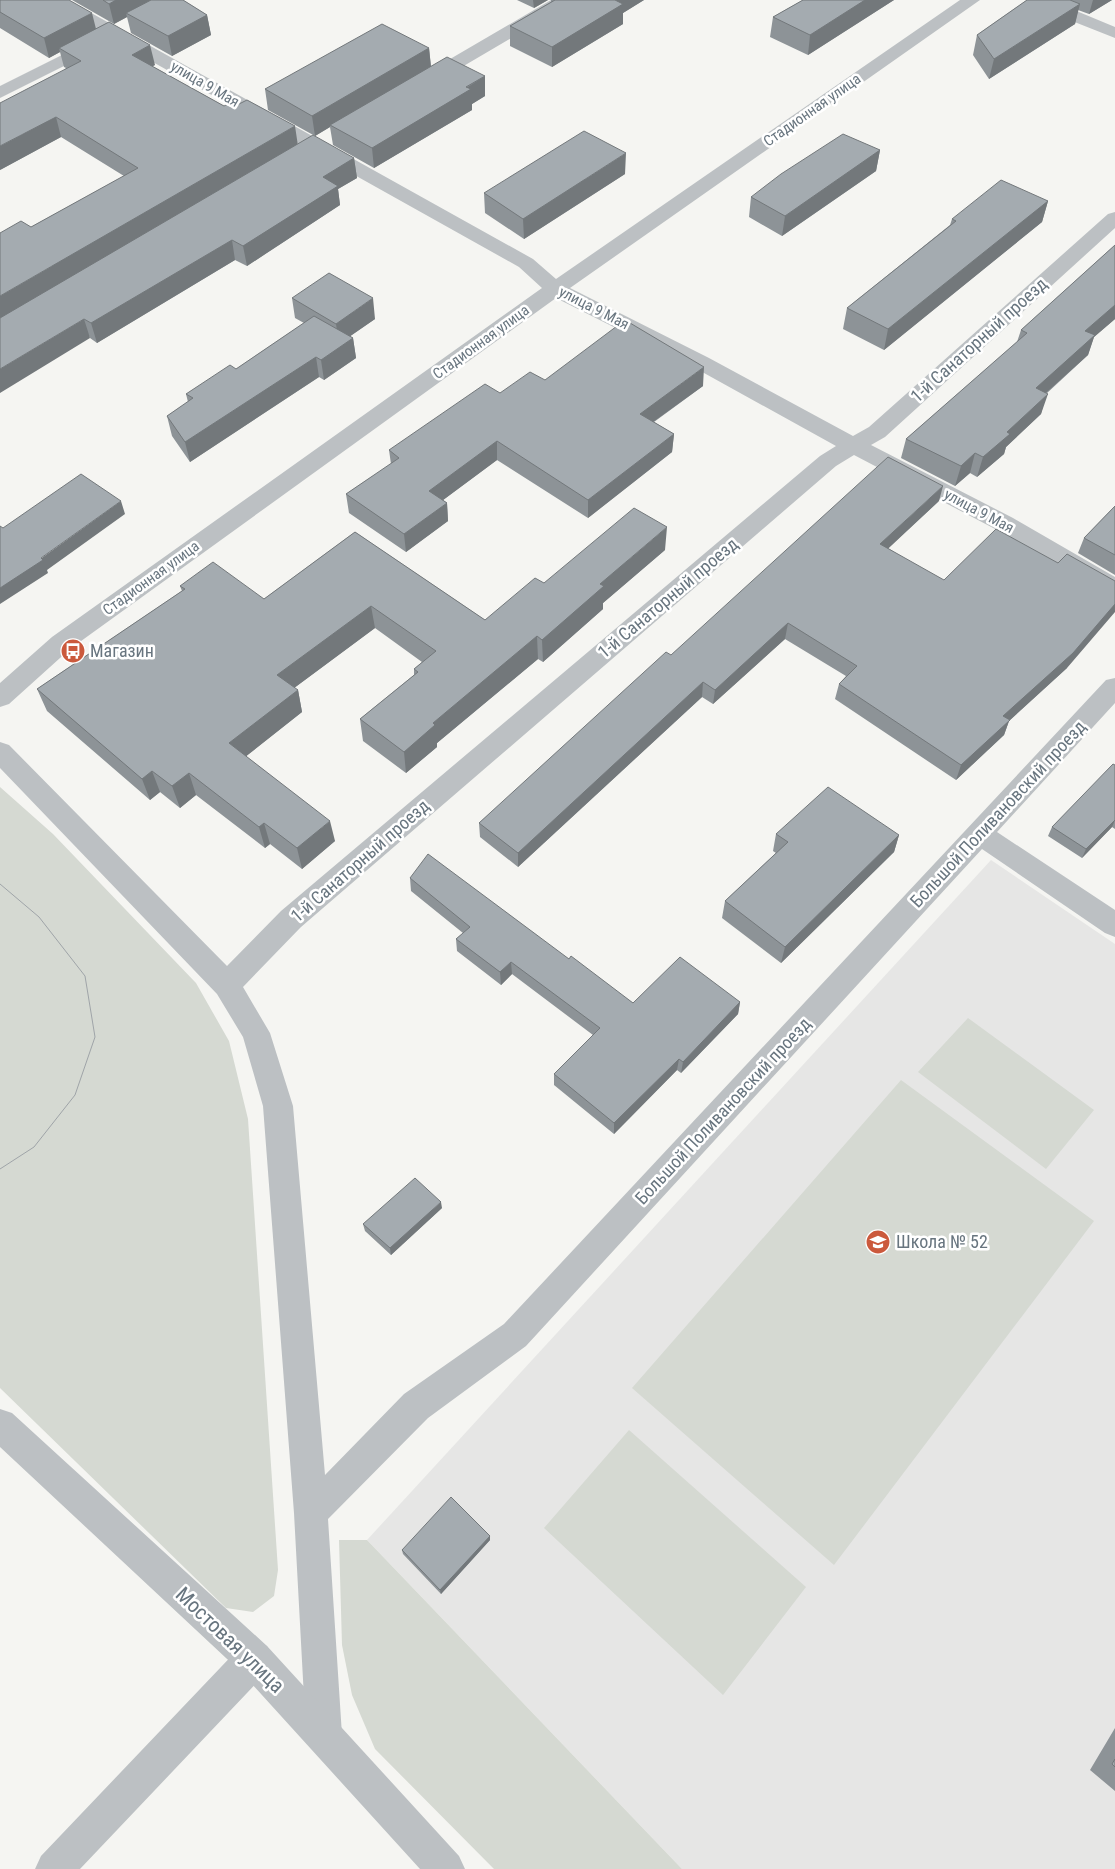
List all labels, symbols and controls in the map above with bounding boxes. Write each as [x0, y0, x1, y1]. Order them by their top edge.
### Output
street label: улица 9 Мая [167, 57, 243, 111]
street label: Стадионная улица [760, 70, 864, 150]
street label: 1-й Санаторный проезд [906, 273, 1051, 406]
street label: улица 9 Мая [556, 283, 632, 333]
street label: Стадионная улица [429, 301, 533, 383]
street label: улица 9 Мая [941, 485, 1017, 537]
street label: 1-й Санаторный проезд [593, 533, 742, 662]
street label: Стадионная улица [99, 537, 203, 619]
bus stop icon: Магазин [60, 638, 86, 664]
place label: Магазин [90, 640, 154, 661]
street label: Большой Поливановский проезд [906, 716, 1090, 911]
street label: 1-й Санаторный проезд [286, 795, 433, 926]
street label: Большой Поливановский проезд [631, 1013, 815, 1208]
school or university icon: Школа № 52 [865, 1229, 891, 1255]
place label: Школа № 52 [896, 1231, 988, 1252]
street label: Мостовая улица [171, 1582, 289, 1698]

